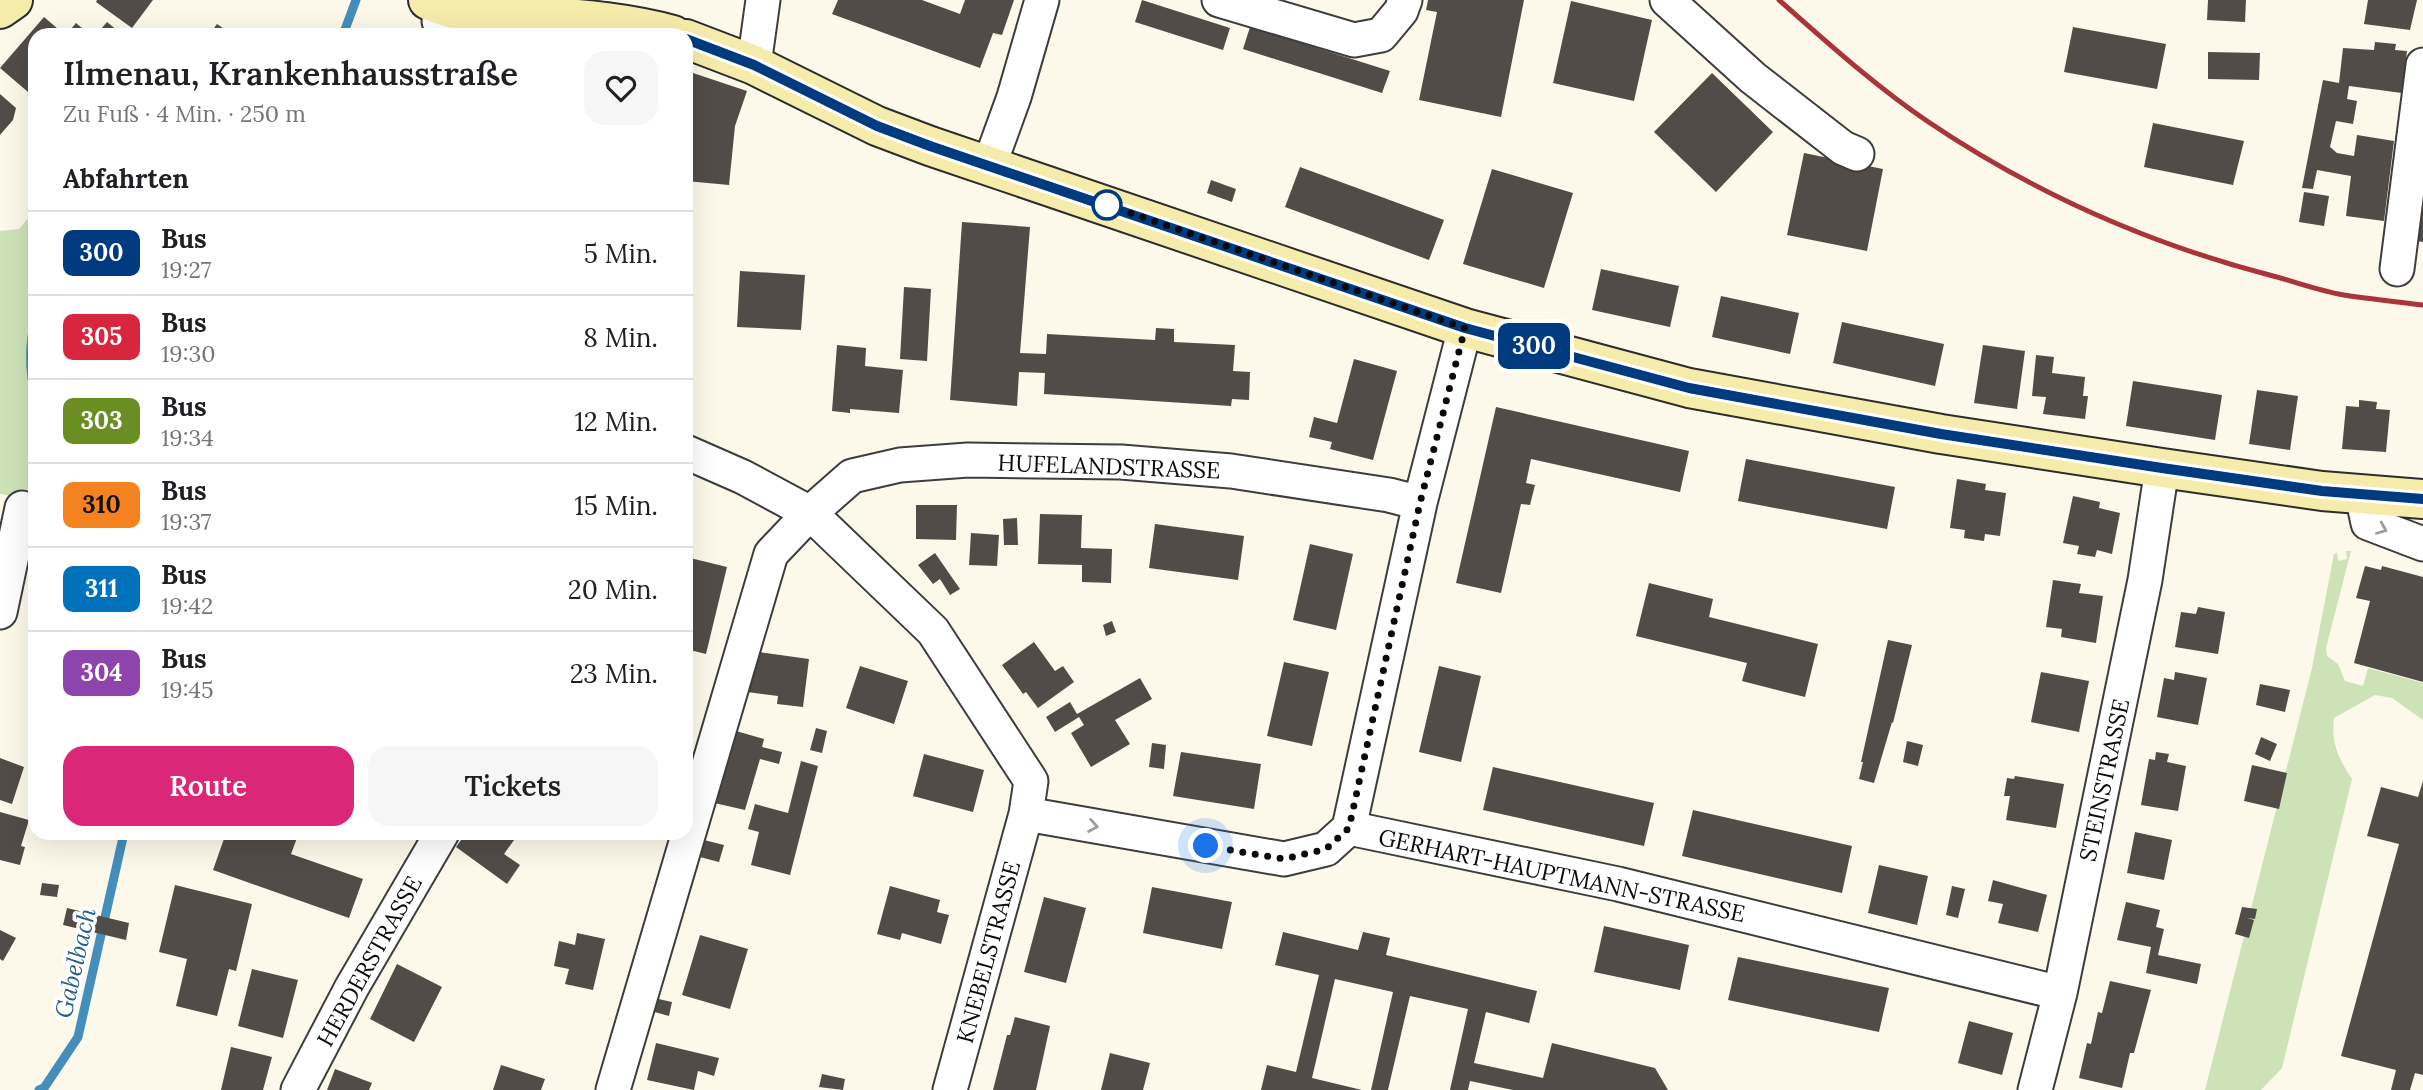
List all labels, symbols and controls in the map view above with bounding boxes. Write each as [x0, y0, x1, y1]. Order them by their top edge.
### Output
button: heart [584, 51, 658, 125]
text: Ilmenau, Krankenhausstraße [63, 52, 518, 94]
text: Zu Fuß · 4 Min. · 250 m [63, 99, 306, 128]
text: Abfahrten [63, 162, 189, 195]
unlabelled marker [1092, 190, 1122, 220]
text: Bus [161, 222, 207, 255]
text: 300 [80, 237, 123, 268]
text: 5 Min. [584, 237, 658, 270]
text: 19:27 [161, 255, 211, 284]
text: Bus [161, 306, 207, 339]
text: 305 [81, 321, 122, 352]
text: 8 Min. [583, 321, 658, 354]
line badge: 300 [1494, 323, 1574, 369]
text: 300 [1512, 330, 1556, 361]
text: 19:30 [161, 339, 216, 368]
text: Bus [161, 390, 207, 423]
text: 303 [80, 405, 123, 436]
text: 12 Min. [574, 405, 658, 438]
text: 19:34 [161, 423, 214, 452]
street label: HUFELANDSTRASSE [997, 448, 1221, 484]
text: Bus [161, 474, 207, 507]
text: 310 [82, 489, 121, 520]
text: 15 Min. [574, 489, 658, 522]
text: 19:37 [161, 507, 211, 536]
one-way arrow [2374, 521, 2387, 535]
text: Bus [161, 558, 207, 591]
text: 311 [85, 573, 118, 604]
text: 20 Min. [568, 573, 658, 606]
text: 19:42 [161, 591, 213, 620]
text: Bus [161, 642, 207, 675]
text: 304 [81, 657, 122, 688]
text: 23 Min. [570, 657, 658, 690]
text: 19:45 [161, 675, 213, 704]
street label: STEINSTRASSE [2073, 696, 2135, 864]
button: Route [63, 746, 354, 826]
button: Tickets [368, 746, 658, 826]
one-way arrow [1087, 818, 1099, 833]
street label: GERHART-HAUPTMANN-STRASSE [1376, 822, 1748, 928]
your location [1188, 828, 1223, 863]
street label: KNEBELSTRASSE [950, 858, 1026, 1046]
street label: HERDERSTRASSE [310, 871, 428, 1051]
water label: Gabelbach [47, 905, 103, 1021]

